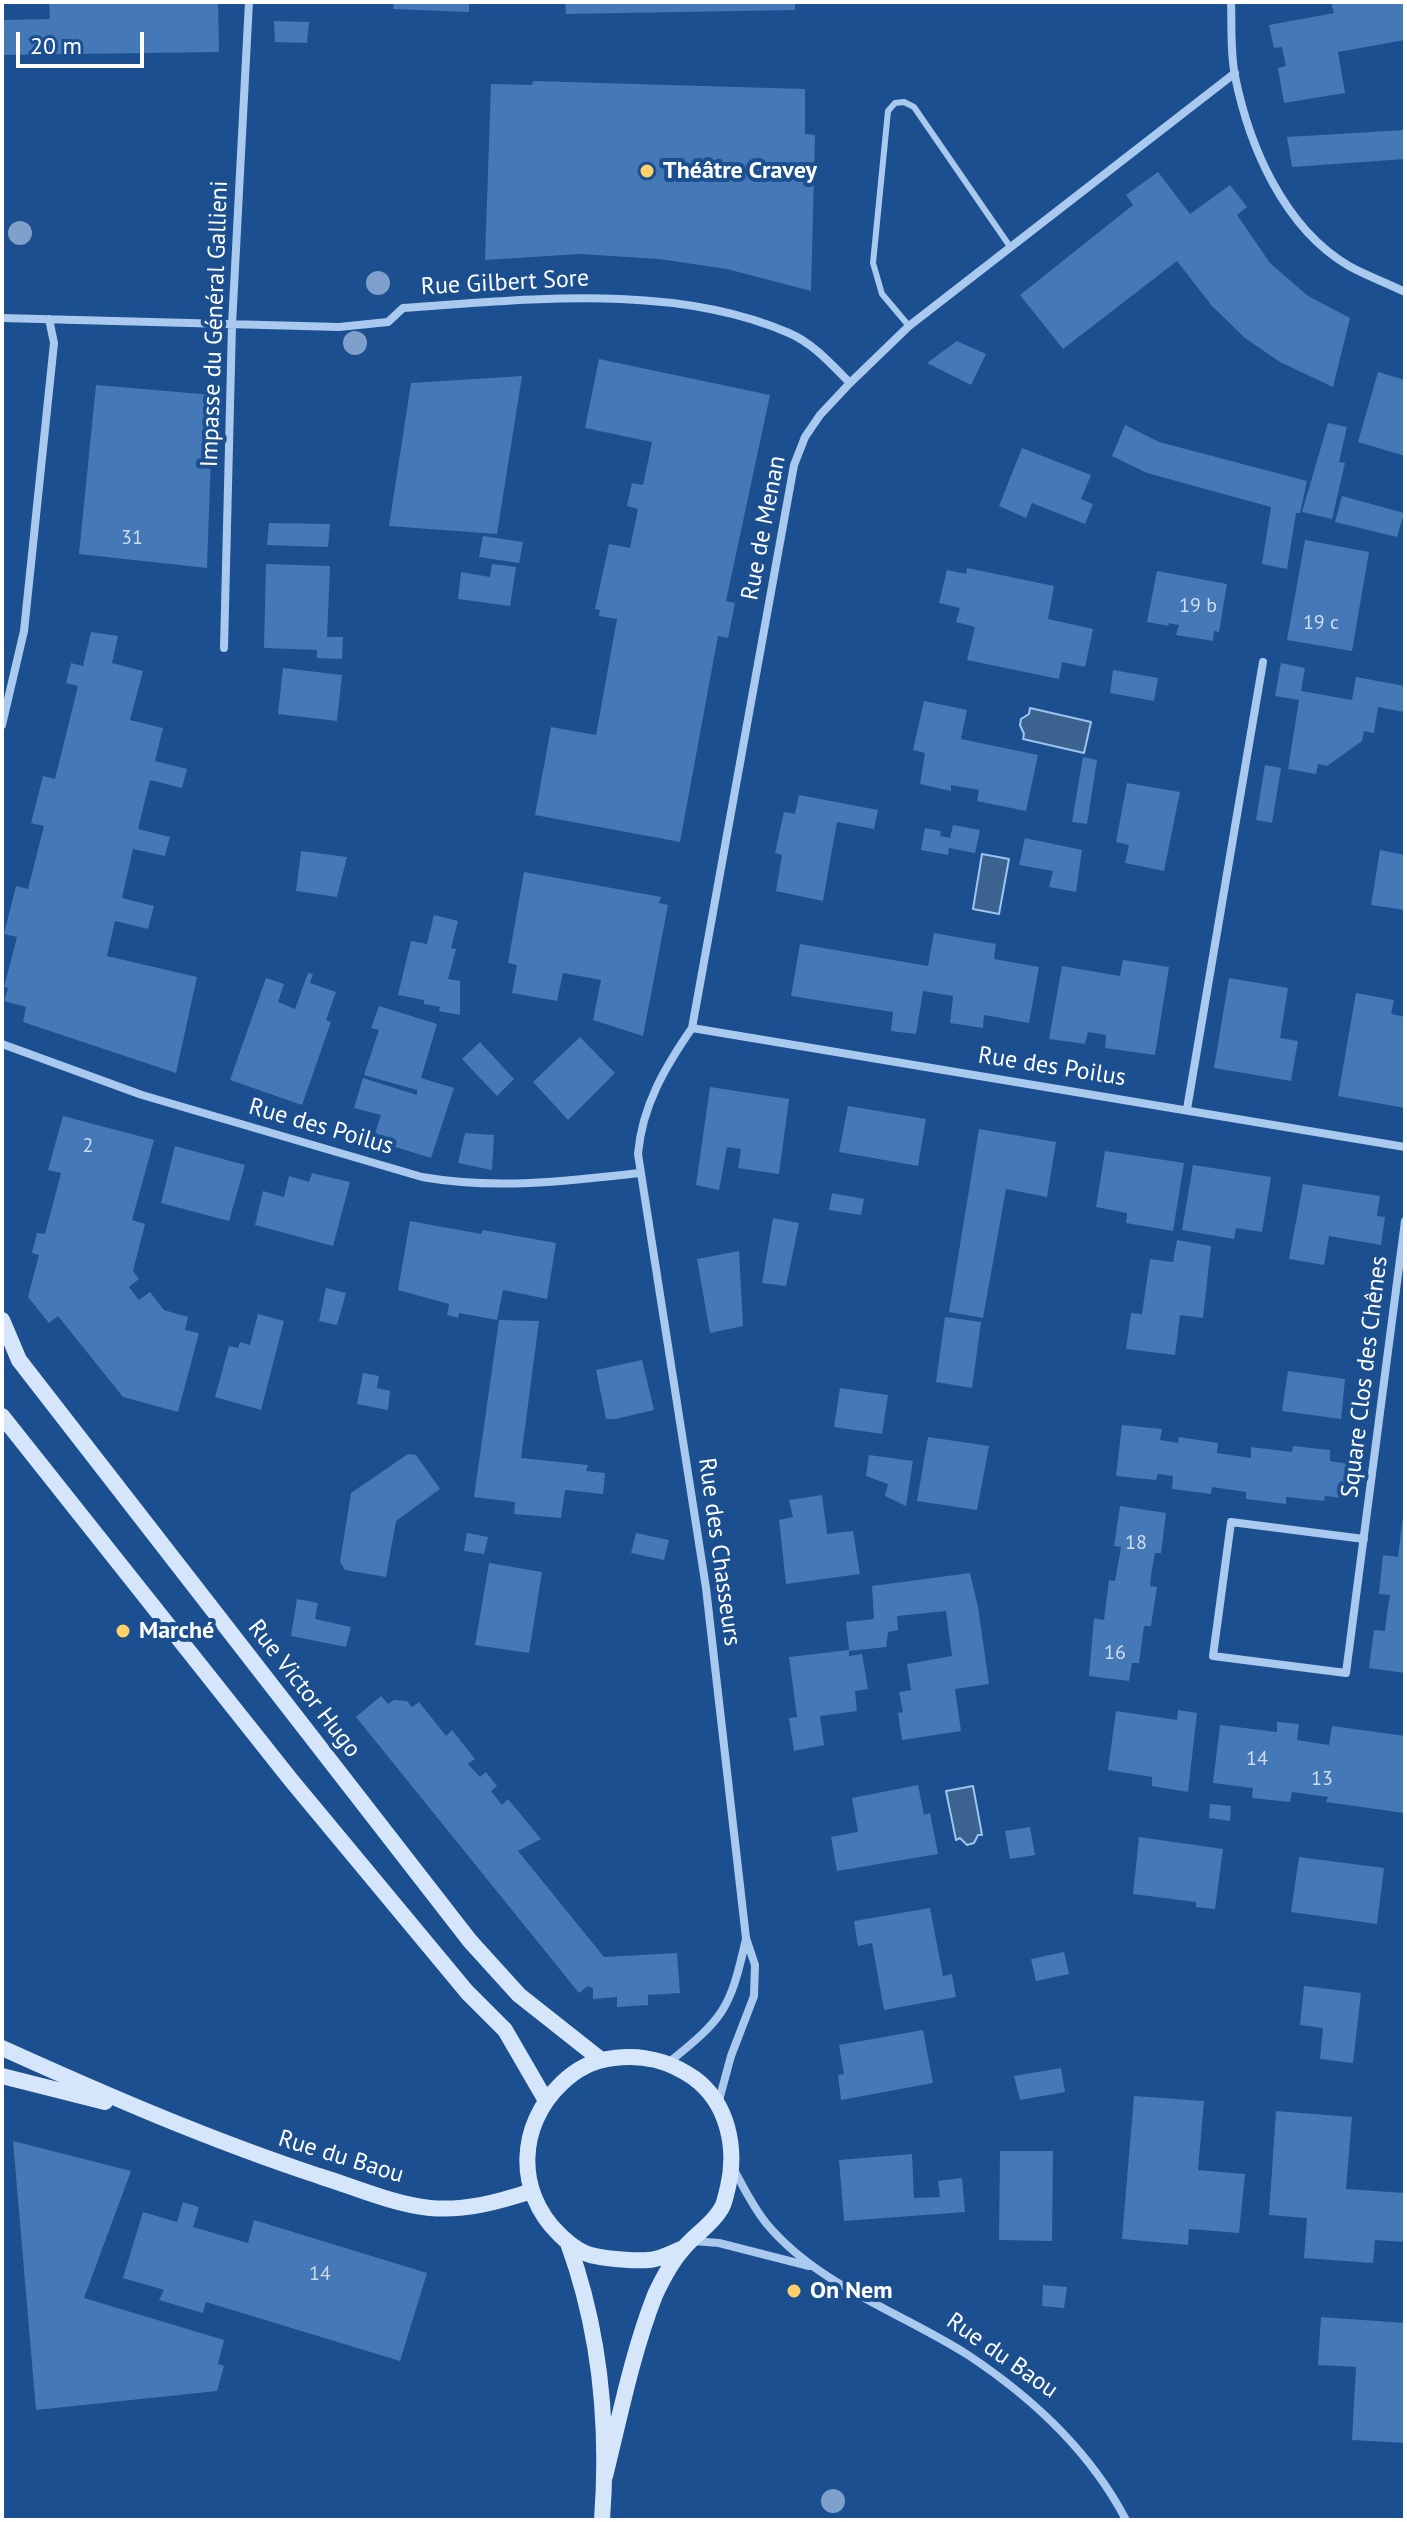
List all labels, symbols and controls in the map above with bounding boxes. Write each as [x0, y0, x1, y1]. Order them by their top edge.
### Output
scale bar [20, 16, 148, 66]
text: 20 m [30, 30, 82, 61]
place label: Théâtre Cravey [663, 157, 817, 185]
marker: Théâtre Cravey [638, 162, 656, 180]
street label: Impasse du Général Gallieni [196, 180, 234, 468]
street label: Rue Gilbert Sore [420, 264, 590, 302]
street label: Rue de Menan [736, 453, 792, 603]
house number: 31 [121, 526, 143, 550]
house number: 19 b [1179, 594, 1217, 618]
house number: 19 c [1303, 611, 1339, 635]
street label: Rue des Poilus [976, 1041, 1128, 1093]
street label: Rue des Poilus [245, 1093, 397, 1161]
house number: 2 [83, 1134, 93, 1158]
street label: Square Clos des Chênes [1336, 1254, 1394, 1500]
street label: Rue des Chasseurs [692, 1456, 746, 1648]
house number: 18 [1125, 1531, 1147, 1555]
street label: Rue Victor Hugo [241, 1614, 367, 1764]
place label: Marché [139, 1617, 214, 1645]
marker: Marché [114, 1622, 132, 1640]
house number: 16 [1104, 1641, 1126, 1665]
house number: 14 [1246, 1747, 1268, 1771]
house number: 13 [1311, 1767, 1333, 1791]
street label: Rue du Baou [275, 2124, 407, 2190]
house number: 14 [309, 2262, 331, 2286]
place label: On Nem [810, 2277, 893, 2305]
marker: On Nem [785, 2282, 803, 2300]
street label: Rue du Baou [941, 2307, 1063, 2405]

